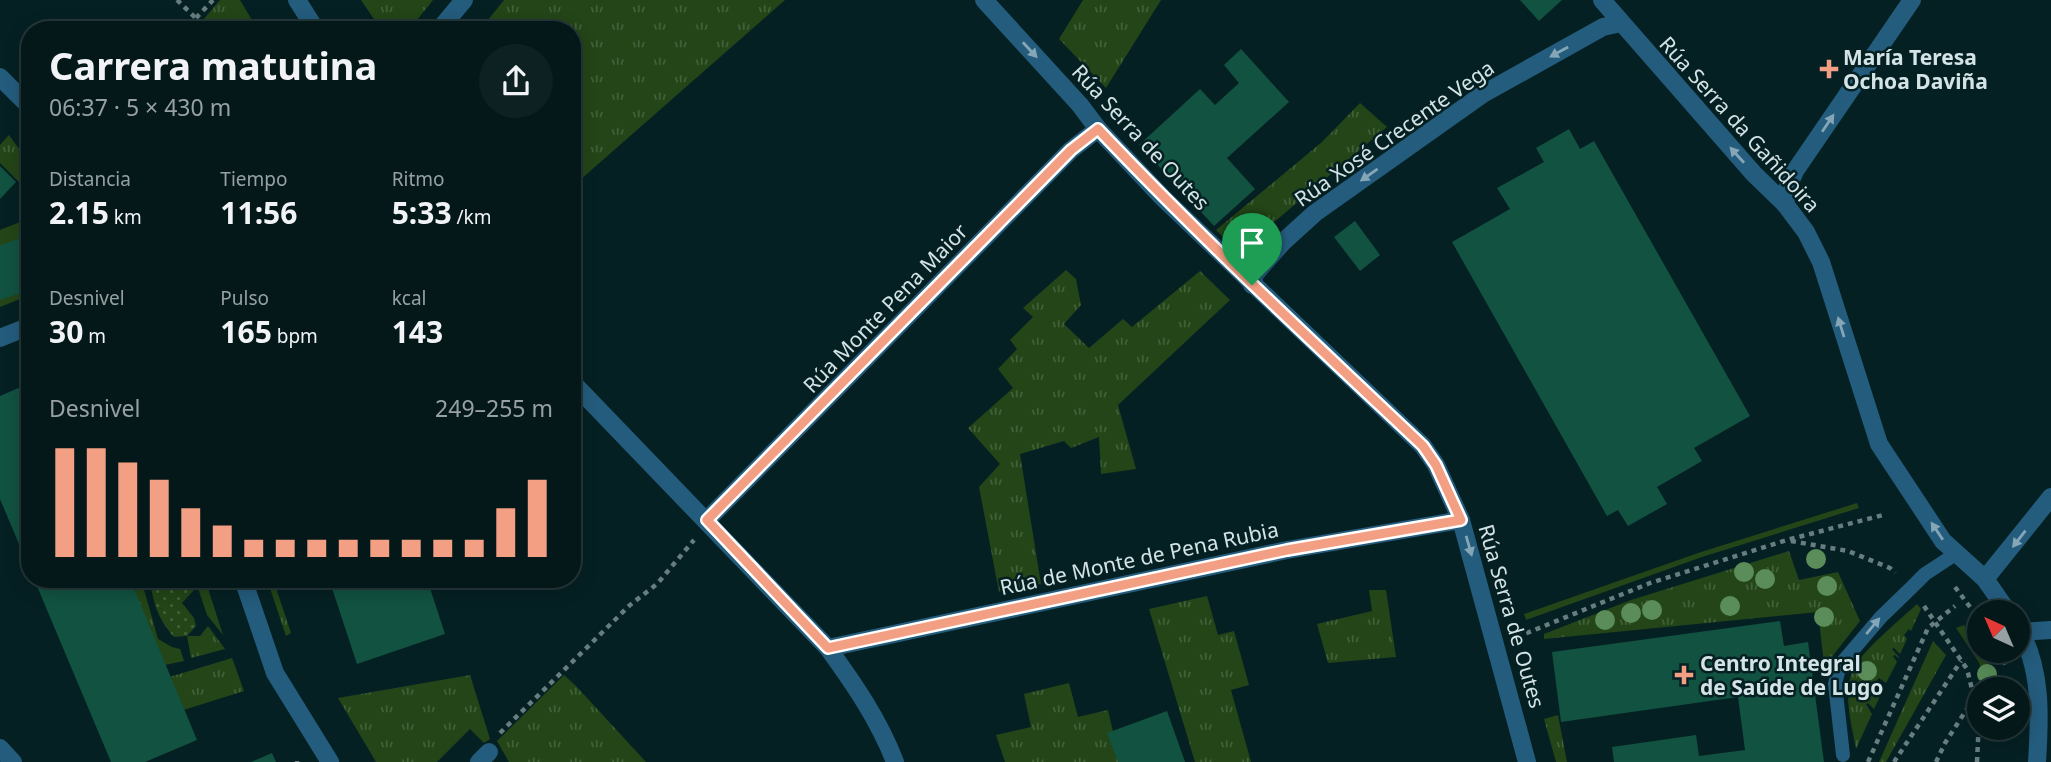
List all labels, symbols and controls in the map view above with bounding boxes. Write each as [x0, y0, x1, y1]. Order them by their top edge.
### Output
street label: Rúa Serra da Gañidoira [1653, 30, 1827, 218]
text: Carrera matutina [49, 39, 377, 91]
one-way arrow [1022, 41, 1038, 59]
place label: María Teresa Ochoa Daviña [1843, 43, 1988, 95]
button: share [479, 44, 553, 118]
one-way arrow [1550, 46, 1569, 58]
street label: Rúa Xosé Crecente Vega [1289, 53, 1499, 213]
street label: Rúa Serra de Outes [1066, 58, 1216, 216]
marker: María Teresa Ochoa Daviña [1821, 61, 1837, 77]
text: 06:37 · 5 × 430 m [49, 91, 231, 123]
one-way arrow [1821, 114, 1835, 132]
one-way arrow [1729, 146, 1745, 164]
text: Distancia [49, 166, 131, 192]
text: Tiempo [220, 166, 287, 192]
text: Ritmo [392, 166, 445, 192]
one-way arrow [1360, 168, 1378, 182]
text: 2.15 [49, 192, 109, 233]
text: 11:56 [220, 192, 297, 233]
text: 5:33 [392, 192, 452, 233]
text: km [109, 204, 142, 230]
text: /km [452, 204, 492, 230]
pin [1222, 213, 1282, 285]
street label: Rúa Monte Pena Maior [797, 217, 974, 399]
icon: arrive [1233, 224, 1271, 262]
text: Desnivel [49, 285, 125, 311]
text: Pulso [220, 285, 269, 311]
text: kcal [392, 285, 426, 311]
text: 30 [49, 311, 83, 352]
text: 165 [220, 311, 272, 352]
text: 143 [392, 311, 443, 352]
one-way arrow [1835, 316, 1846, 337]
text: m [83, 323, 106, 349]
text: bpm [272, 323, 318, 349]
text: Desnivel [49, 392, 141, 424]
text: 249–255 m [435, 392, 553, 424]
street label: Rúa de Monte de Pena Rubia [997, 515, 1281, 601]
street label: Rúa Serra de Outes [1472, 521, 1552, 711]
one-way arrow [1930, 522, 1944, 540]
one-way arrow [2011, 529, 2026, 547]
one-way arrow [1464, 535, 1474, 556]
north arrow [1967, 600, 2030, 663]
map controls [1967, 600, 2030, 740]
one-way arrow [1865, 618, 1880, 635]
place label: Centro Integral de Saúde de Lugo [1700, 649, 1883, 701]
marker: Centro Integral de Saúde de Lugo [1674, 665, 1694, 685]
button: layers [1967, 677, 2030, 740]

